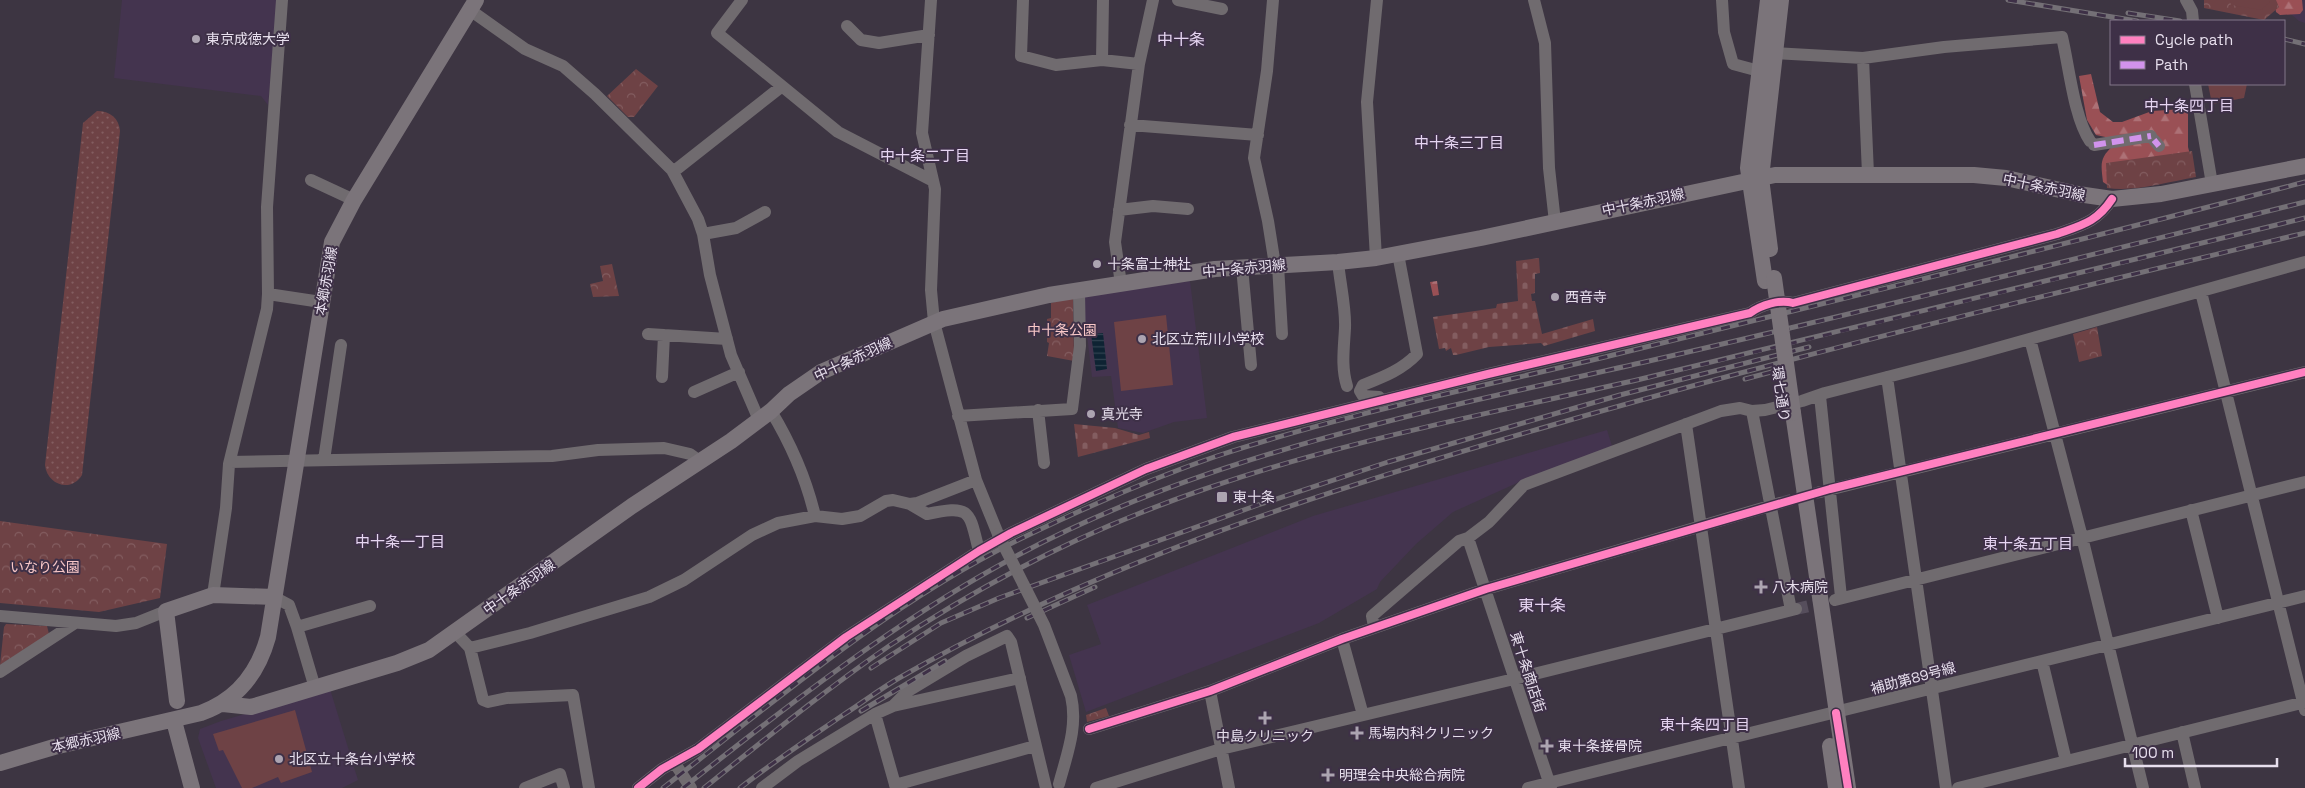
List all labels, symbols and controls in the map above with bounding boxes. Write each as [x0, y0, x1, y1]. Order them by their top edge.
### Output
legend [2110, 20, 2285, 85]
district label: 中十条 [1157, 29, 1205, 50]
place label: 東京成徳大学 [206, 30, 290, 48]
text: Cycle path [2155, 30, 2233, 49]
marker: 東京成徳大学 [190, 33, 202, 45]
text: Path [2155, 55, 2188, 74]
district label: 中十条四丁目 [2144, 96, 2234, 115]
district label: 中十条三丁目 [1414, 133, 1504, 152]
district label: 中十条二丁目 [880, 146, 970, 165]
street label: 中十条赤羽線 [2001, 169, 2087, 205]
street label: 中十条赤羽線 [1600, 184, 1686, 220]
street label: 本郷赤羽線 [311, 245, 341, 317]
place label: 十条富士神社 [1107, 255, 1191, 273]
street label: 中十条赤羽線 [1201, 255, 1287, 281]
marker: 十条富士神社 [1091, 258, 1103, 270]
place label: 西音寺 [1565, 288, 1607, 306]
marker: 西音寺 [1549, 291, 1561, 303]
park label: 中十条公園 [1027, 321, 1097, 339]
place label: 北区立荒川小学校 [1152, 330, 1264, 348]
street label: 中十条赤羽線 [811, 333, 895, 385]
marker: 北区立荒川小学校 [1136, 333, 1148, 345]
street label: 環七通り [1768, 365, 1794, 423]
place label: 真光寺 [1101, 405, 1143, 423]
marker: 真光寺 [1085, 408, 1097, 420]
place label: 東十条 [1233, 488, 1275, 506]
marker: 東十条 [1215, 490, 1229, 504]
district label: 中十条一丁目 [355, 532, 445, 551]
district label: 東十条五丁目 [1983, 534, 2073, 553]
street label: 中十条赤羽線 [479, 556, 559, 618]
park label: いなり公園 [10, 558, 80, 576]
place label: 八木病院 [1772, 578, 1828, 596]
marker: 八木病院 [1754, 580, 1768, 594]
district label: 東十条 [1518, 595, 1566, 616]
street label: 東十条商店街 [1506, 629, 1550, 715]
street label: 補助第89号線 [1869, 658, 1957, 698]
marker: 中島クリニック [1258, 711, 1272, 725]
district label: 東十条四丁目 [1660, 715, 1750, 734]
street label: 本郷赤羽線 [50, 724, 122, 756]
place label: 馬場内科クリニック [1368, 724, 1494, 742]
marker: 馬場内科クリニック [1350, 726, 1364, 740]
place label: 中島クリニック [1216, 727, 1314, 745]
scale bar [2125, 736, 2278, 768]
place label: 東十条接骨院 [1558, 737, 1642, 755]
marker: 東十条接骨院 [1540, 739, 1554, 753]
text: 100 m [2132, 743, 2174, 762]
place label: 北区立十条台小学校 [289, 750, 415, 768]
marker: 北区立十条台小学校 [273, 753, 285, 765]
place label: 明理会中央総合病院 [1339, 766, 1465, 784]
marker: 明理会中央総合病院 [1321, 768, 1335, 782]

